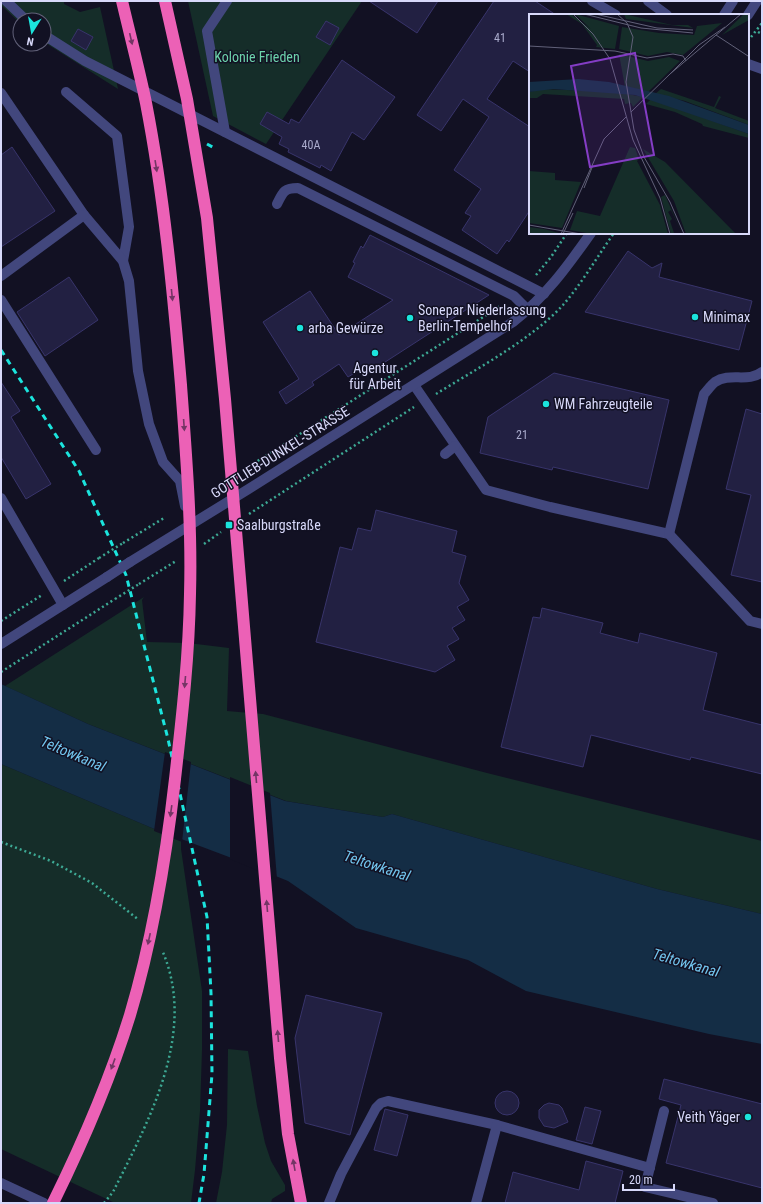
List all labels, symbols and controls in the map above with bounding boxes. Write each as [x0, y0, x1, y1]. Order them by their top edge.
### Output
north arrow [12, 12, 52, 52]
inset map [529, 14, 749, 234]
house number: 41 [494, 31, 506, 45]
one-way arrow [128, 33, 134, 45]
text: N [25, 34, 35, 48]
park label: Kolonie Frieden [214, 49, 300, 65]
house number: 40A [302, 138, 320, 152]
one-way arrow [153, 160, 159, 173]
one-way arrow [169, 289, 176, 301]
place label: Sonepar Niederlassung Berlin-Tempelhof [418, 302, 546, 334]
place label: Minimax [703, 309, 750, 325]
marker: Minimax [690, 312, 700, 322]
marker: Sonepar Niederlassung Berlin-Tempelhof [405, 313, 415, 323]
place label: arba Gewürze [308, 320, 384, 336]
marker: arba Gewürze [295, 323, 305, 333]
marker: Agentur für Arbeit [370, 348, 380, 358]
place label: Agentur für Arbeit [349, 360, 401, 392]
place label: WM Fahrzeugteile [554, 396, 653, 412]
marker: WM Fahrzeugteile [541, 399, 551, 409]
street label: GOTTLIEB-DUNKEL-STRASSE [208, 403, 352, 501]
one-way arrow [180, 419, 187, 431]
house number: 21 [516, 428, 528, 442]
place label: Saalburgstraße [237, 517, 321, 533]
marker: Saalburgstraße [224, 520, 234, 530]
one-way arrow [181, 676, 188, 688]
water label: Teltowkanal [38, 732, 109, 776]
one-way arrow [253, 771, 260, 783]
one-way arrow [168, 805, 174, 817]
water label: Teltowkanal [341, 847, 413, 885]
one-way arrow [264, 900, 270, 912]
one-way arrow [145, 933, 151, 945]
water label: Teltowkanal [650, 945, 722, 981]
one-way arrow [275, 1030, 281, 1042]
one-way arrow [110, 1058, 116, 1070]
place label: Veith Yäger [677, 1109, 740, 1125]
marker: Veith Yäger [743, 1112, 753, 1122]
one-way arrow [291, 1159, 297, 1171]
scale bar [623, 1166, 674, 1192]
text: 20 m [629, 1173, 653, 1187]

